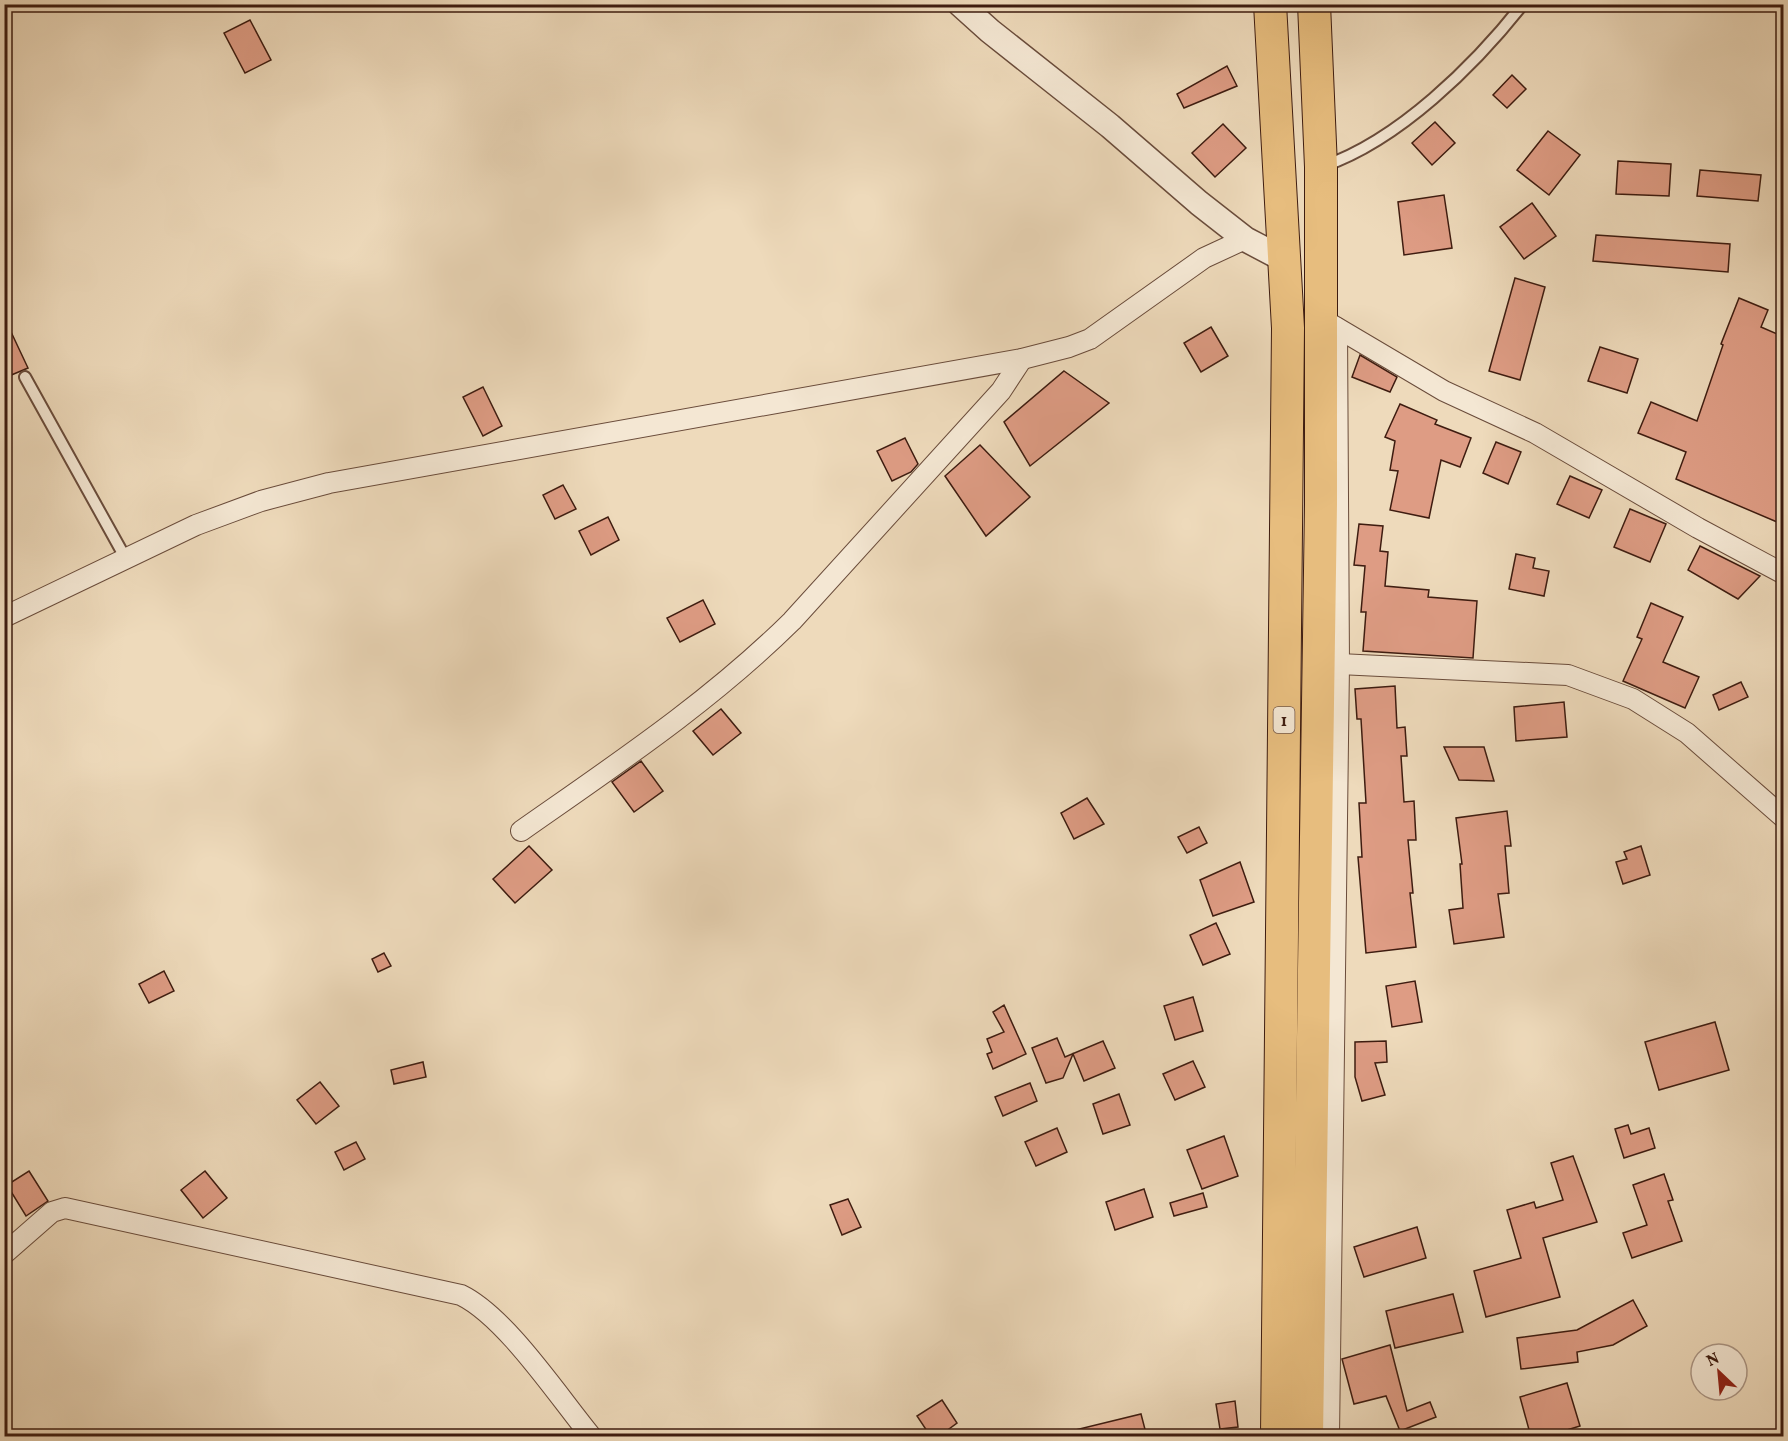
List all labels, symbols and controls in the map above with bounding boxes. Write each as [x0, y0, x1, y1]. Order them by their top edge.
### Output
road number: 1 [1274, 707, 1294, 733]
north arrow [1689, 1342, 1749, 1402]
text: N [1703, 1348, 1724, 1373]

